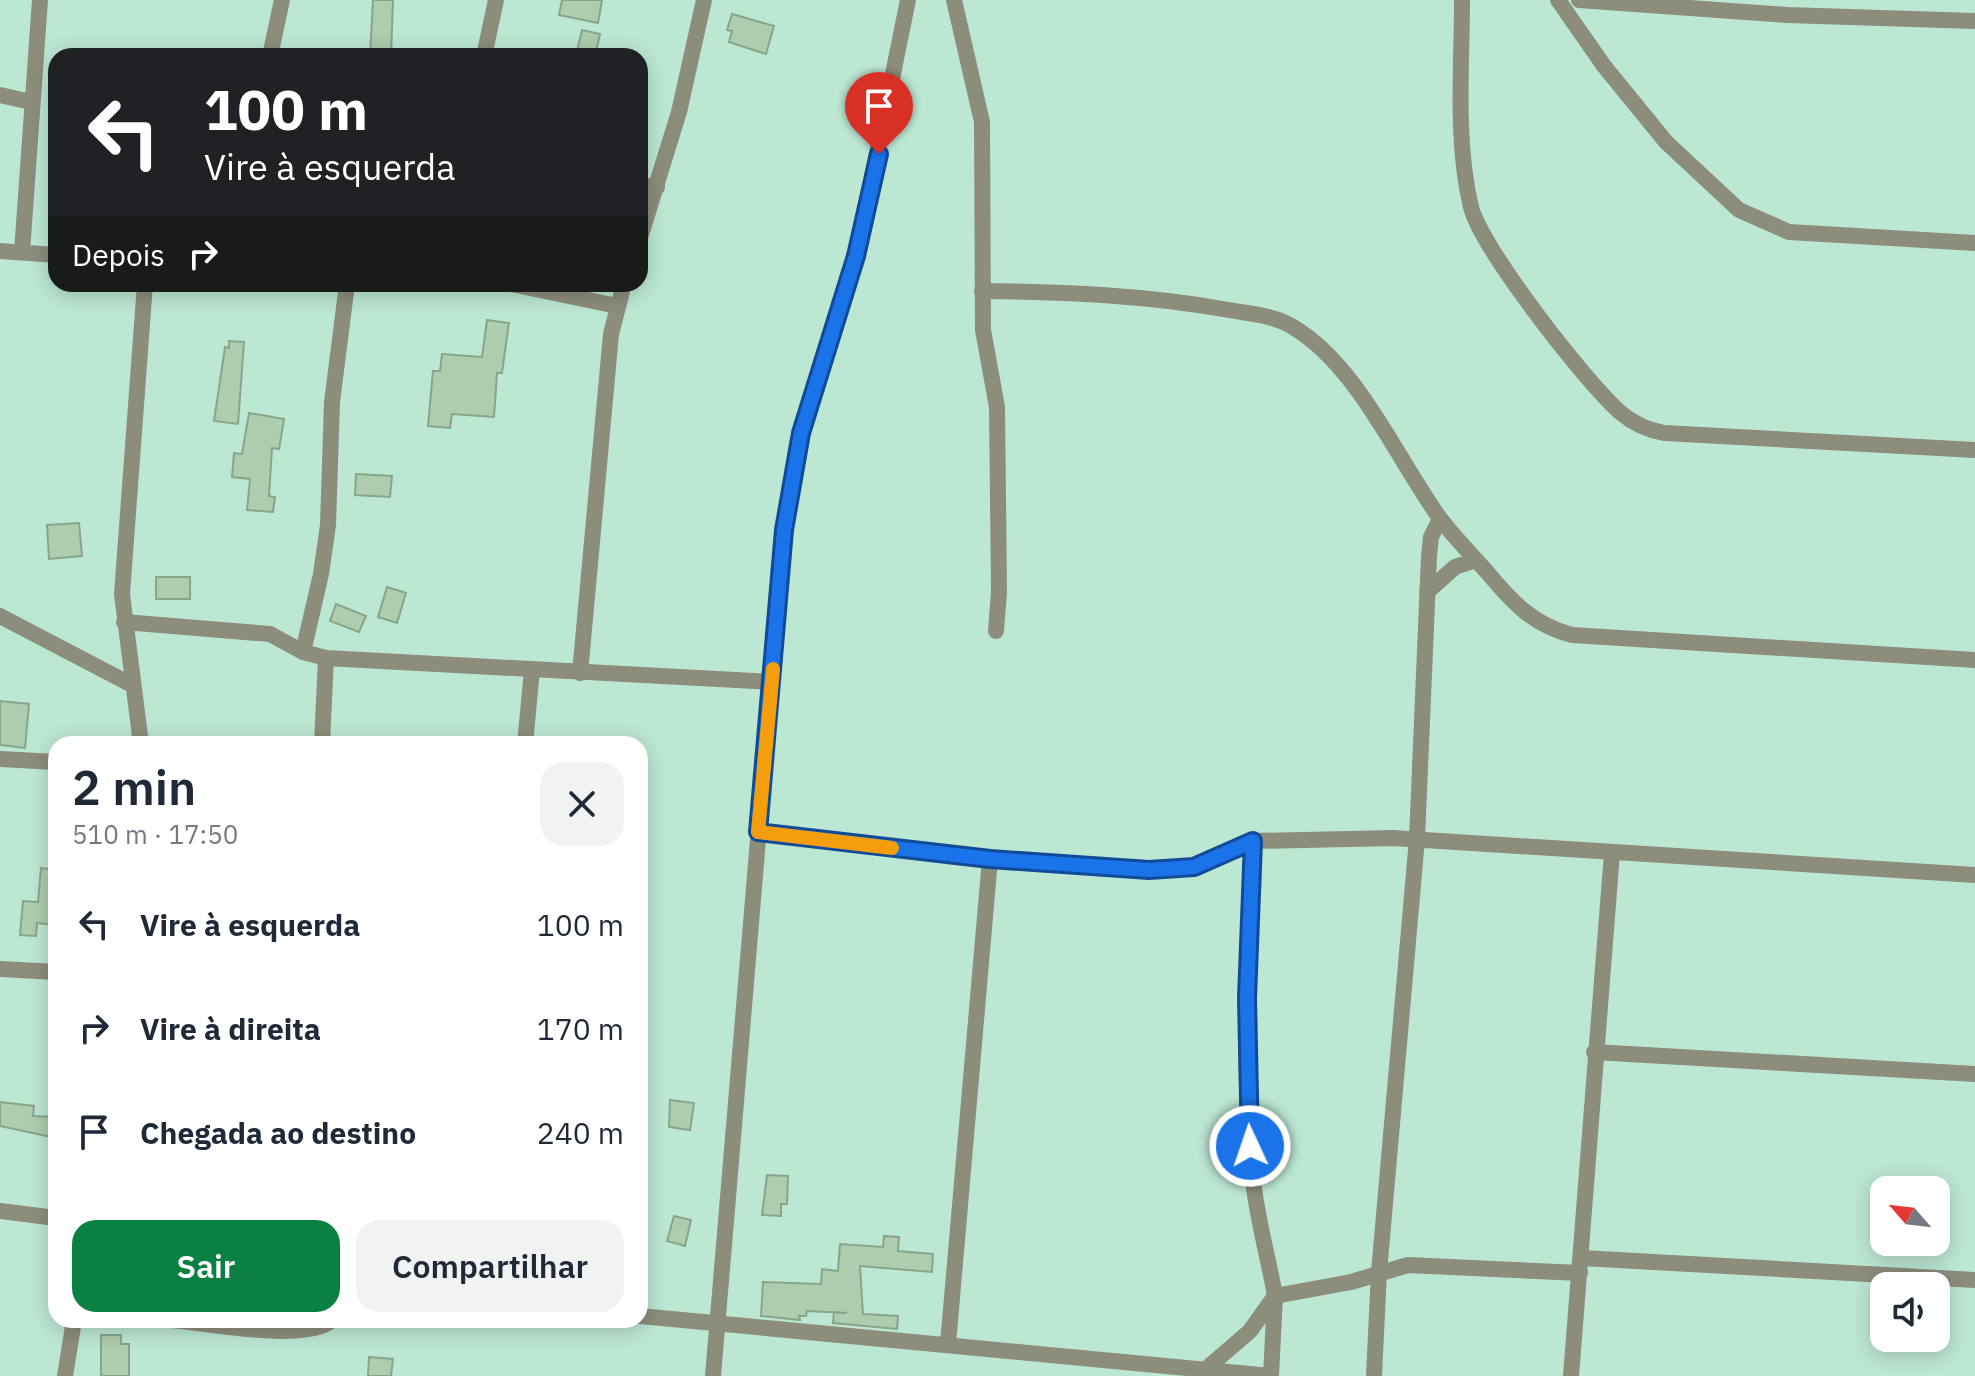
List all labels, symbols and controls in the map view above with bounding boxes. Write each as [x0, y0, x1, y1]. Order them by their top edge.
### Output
pin [845, 72, 913, 154]
text: 100 m [204, 73, 368, 145]
icon: left [72, 80, 176, 184]
icon: arrive [857, 84, 901, 128]
text: Vire à esquerda [204, 143, 455, 190]
icon: right [181, 232, 225, 276]
text: Depois [72, 235, 165, 274]
text: 2 min [72, 756, 196, 818]
button: close [540, 762, 624, 846]
text: 510 m · 17:50 [72, 817, 238, 851]
icon: left [72, 902, 116, 946]
text: Vire à esquerda [140, 905, 360, 944]
text: 100 m [537, 905, 624, 944]
icon: right [72, 1006, 116, 1050]
text: Vire à direita [140, 1009, 321, 1048]
text: 170 m [537, 1009, 624, 1048]
position arrow [1208, 1104, 1292, 1188]
icon: arrive [72, 1110, 116, 1154]
text: Chegada ao destino [140, 1113, 416, 1152]
text: 240 m [537, 1113, 624, 1152]
north arrow [1870, 1176, 1950, 1256]
map controls [1870, 1176, 1950, 1352]
button: Sair [72, 1220, 340, 1312]
button: Compartilhar [356, 1220, 624, 1312]
button: sound [1870, 1272, 1950, 1352]

